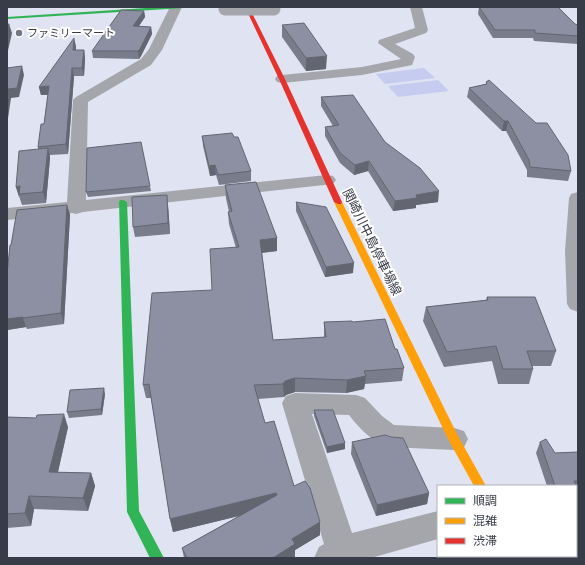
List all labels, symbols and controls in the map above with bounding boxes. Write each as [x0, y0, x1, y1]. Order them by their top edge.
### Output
place label: ファミリーマート [27, 25, 115, 41]
marker: ファミリーマート [14, 28, 24, 38]
street label: 関崎川中島停車場線 [338, 185, 406, 299]
legend [437, 485, 577, 557]
text: 順調 [473, 492, 497, 509]
text: 混雑 [473, 512, 497, 529]
text: 渋滞 [473, 532, 497, 549]

